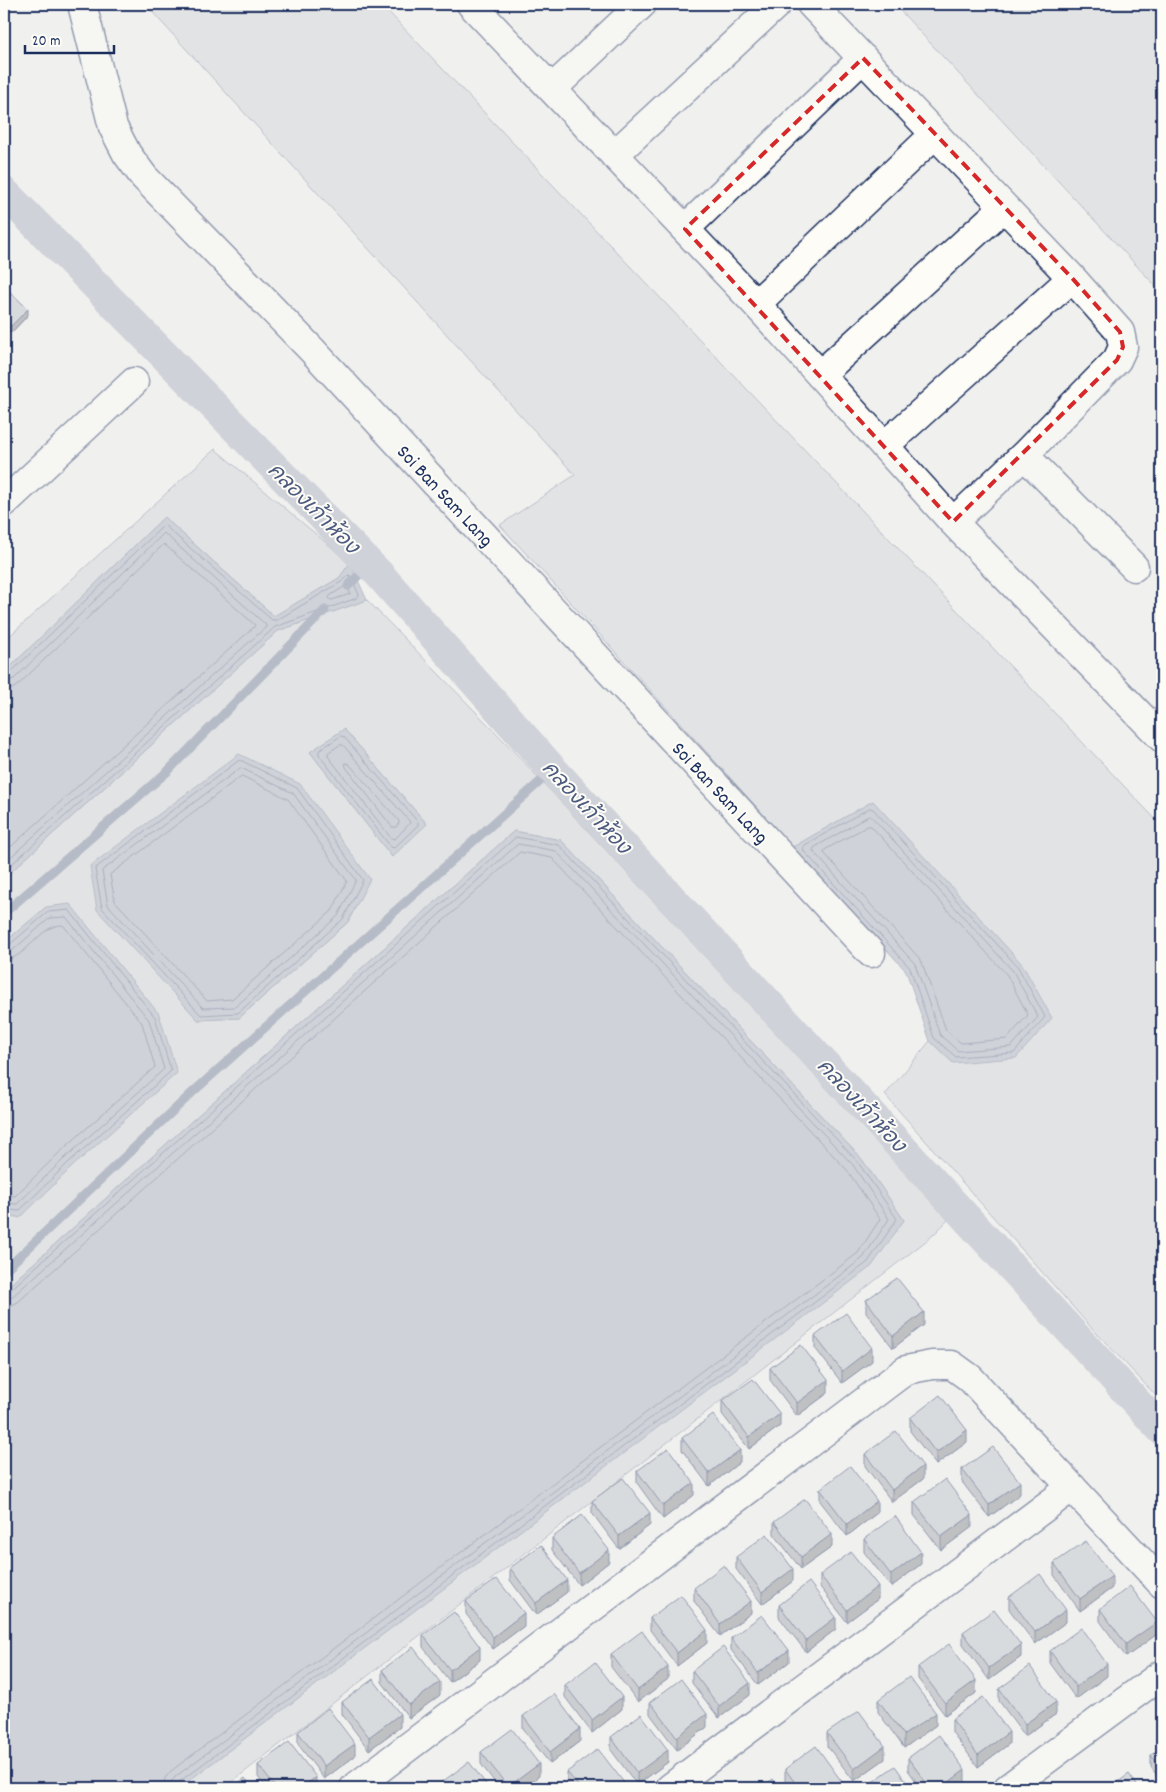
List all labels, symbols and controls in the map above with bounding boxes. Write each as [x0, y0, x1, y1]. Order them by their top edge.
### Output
scale bar [25, 22, 114, 54]
text: 20 m [32, 31, 60, 53]
street label: Soi Ban Sam Lang [389, 440, 499, 554]
water label: คลองเก้าห้อง [259, 457, 366, 564]
street label: Soi Ban Sam Lang [664, 737, 774, 851]
water label: คลองเก้าห้อง [533, 755, 638, 864]
water label: คลองเก้าห้อง [808, 1053, 913, 1162]

